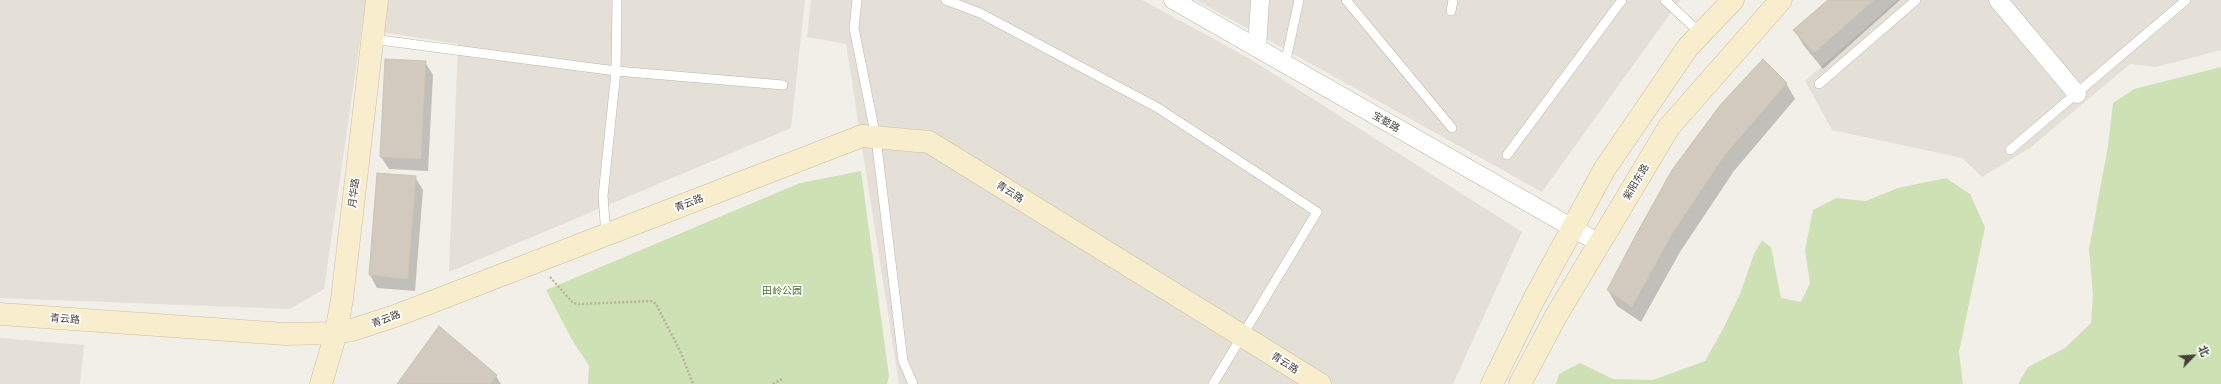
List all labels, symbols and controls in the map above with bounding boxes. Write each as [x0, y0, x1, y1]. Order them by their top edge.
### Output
street label: 宝婺路 [1370, 109, 1402, 135]
street label: 紫阳东路 [1621, 162, 1651, 202]
street label: 月华路 [346, 177, 362, 209]
street label: 青云路 [994, 179, 1026, 205]
street label: 青云路 [673, 192, 705, 214]
park label: 田岭公园 [762, 285, 802, 297]
street label: 青云路 [370, 308, 402, 330]
street label: 青云路 [50, 312, 80, 326]
north arrow [2173, 336, 2213, 376]
text: 北 [2196, 343, 2213, 358]
street label: 青云路 [1269, 350, 1301, 376]

